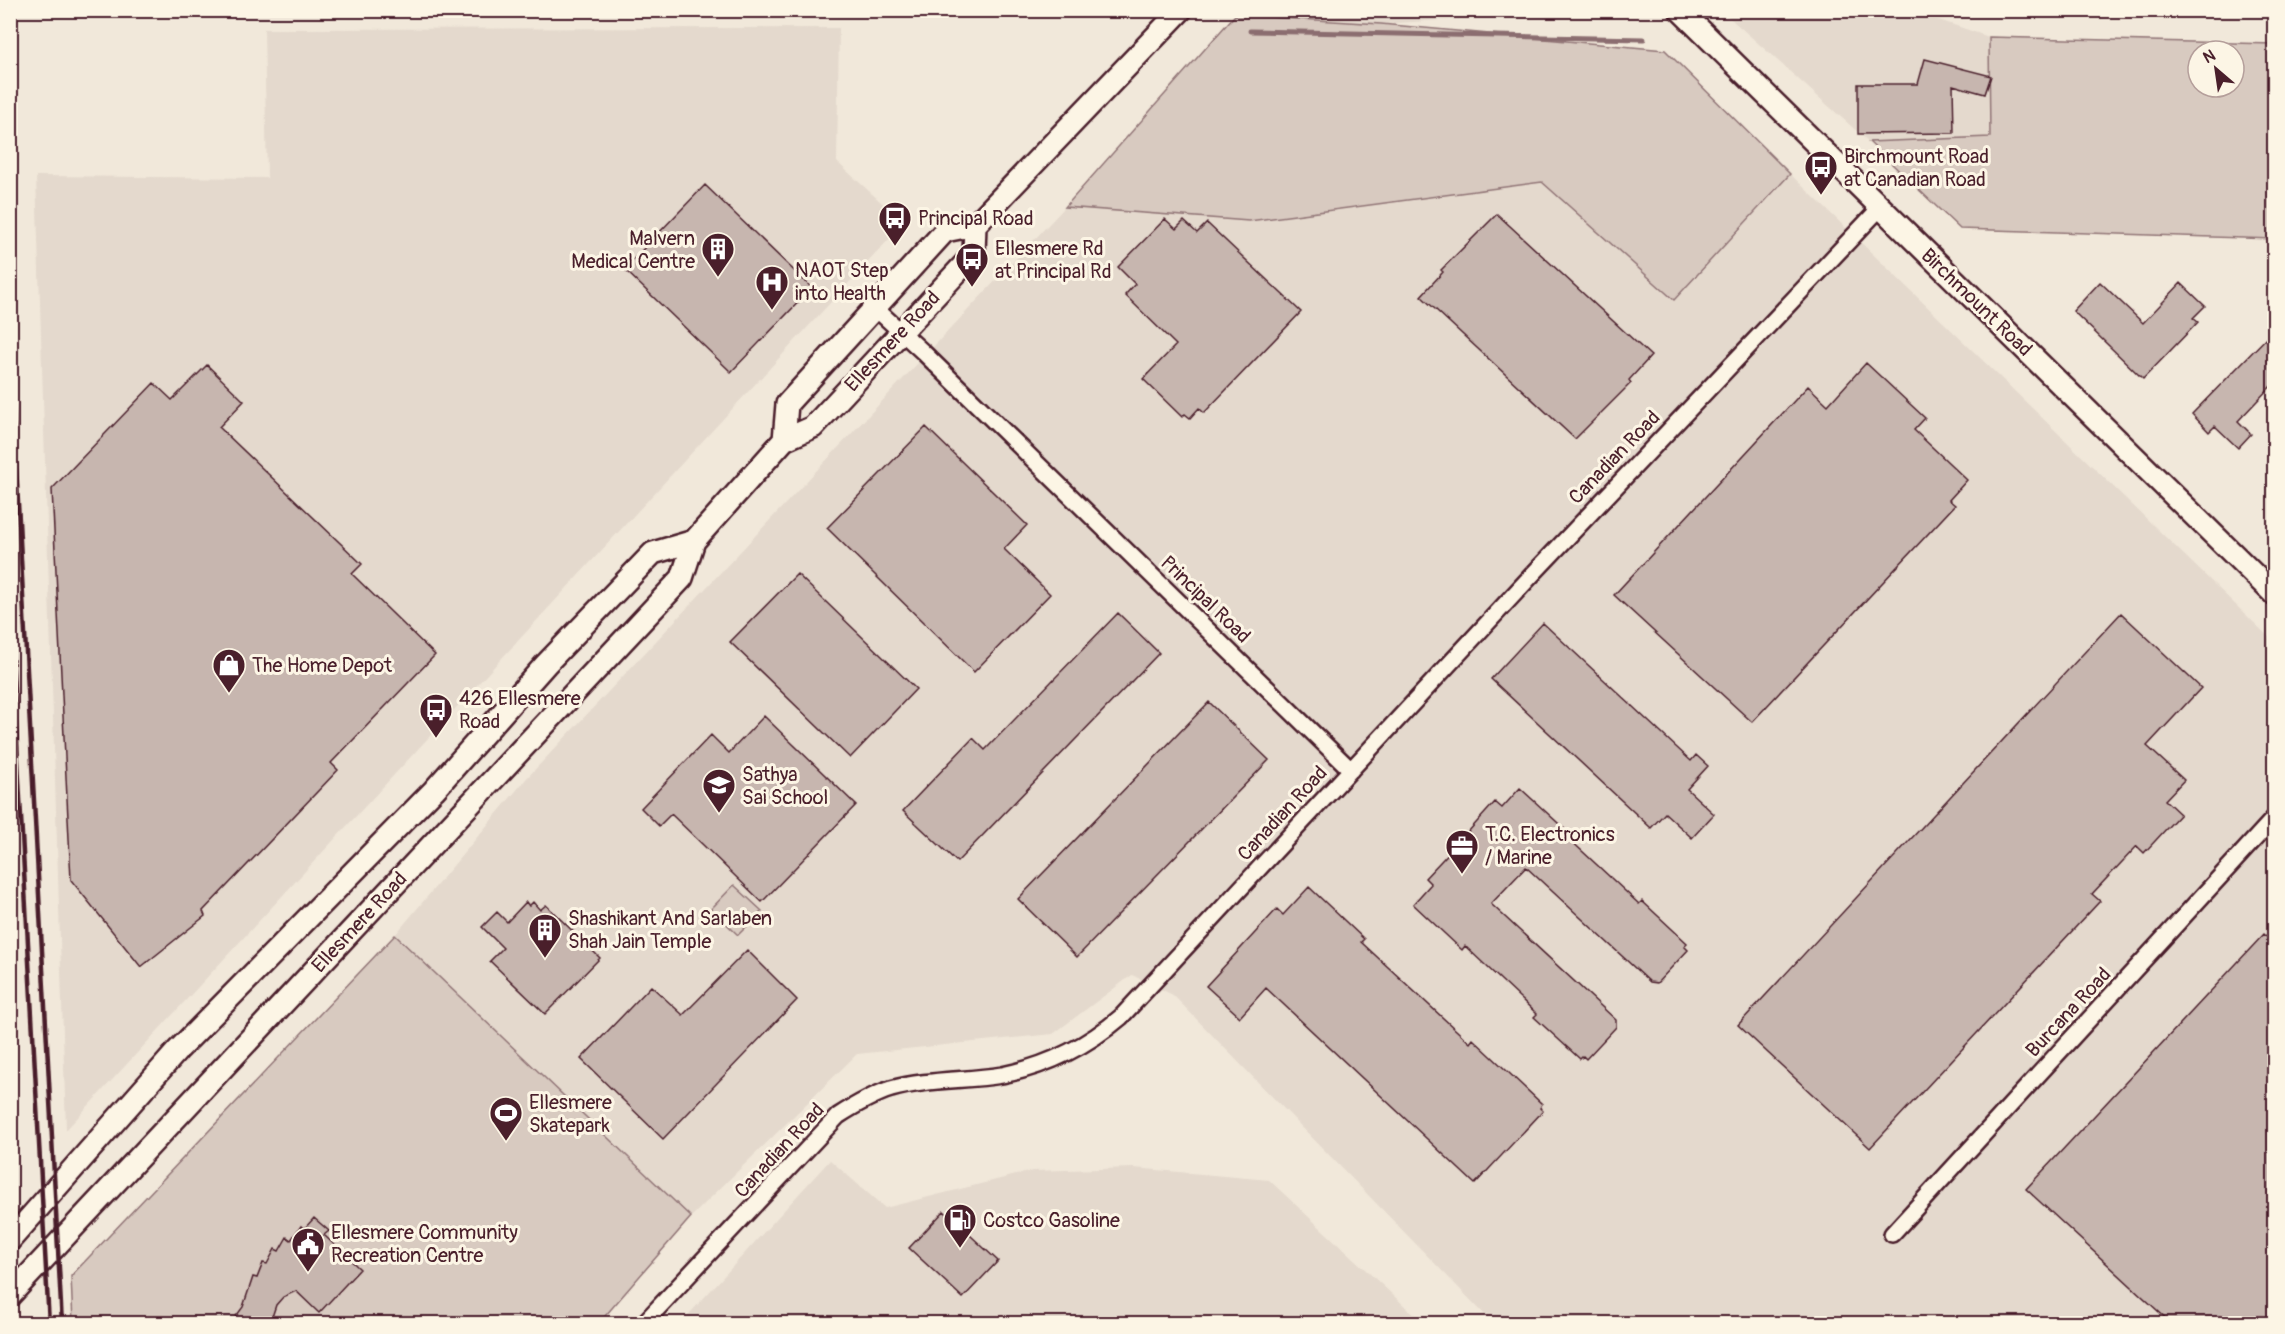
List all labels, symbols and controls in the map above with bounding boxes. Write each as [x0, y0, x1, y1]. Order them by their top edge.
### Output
north arrow [2186, 39, 2246, 99]
text: N [2200, 45, 2219, 68]
place label: Birchmount Road at Canadian Road [1844, 144, 1989, 192]
bus stop icon: Birchmount Road at Canadian Road [1803, 149, 1839, 196]
bus stop icon: Principal Road [877, 200, 913, 247]
place label: Principal Road [918, 206, 1033, 231]
place label: Malvern Medical Centre [571, 226, 695, 274]
building icon: Malvern Medical Centre [700, 231, 736, 278]
place label: Ellesmere Rd at Principal Rd [995, 236, 1112, 284]
bus stop icon: Ellesmere Rd at Principal Rd [954, 241, 990, 288]
street label: Birchmount Road [1916, 243, 2038, 362]
place label: NAOT Step into Health [795, 258, 889, 306]
hospital icon: NAOT Step into Health [754, 264, 790, 311]
street label: Ellesmere Road [839, 286, 945, 397]
street label: Canadian Road [1563, 405, 1665, 509]
street label: Principal Road [1155, 550, 1256, 648]
shop icon: The Home Depot [211, 647, 247, 694]
place label: The Home Depot [252, 653, 393, 678]
place label: 426 Ellesmere Road [459, 686, 581, 734]
bus stop icon: 426 Ellesmere Road [418, 692, 454, 739]
street label: Canadian Road [1232, 761, 1333, 866]
place label: Sathya Sai School [742, 762, 828, 810]
school or university icon: Sathya Sai School [701, 767, 737, 814]
place label: T.C. Electronics / Marine [1485, 822, 1615, 870]
office icon: T.C. Electronics / Marine [1444, 828, 1480, 875]
street label: Ellesmere Road [306, 867, 412, 978]
place label: Shashikant And Sarlaben Shah Jain Temple [568, 906, 772, 954]
building icon: Shashikant And Sarlaben Shah Jain Temple [527, 912, 563, 959]
street label: Burcana Road [2020, 962, 2116, 1062]
place label: Ellesmere Skatepark [529, 1090, 612, 1138]
sports icon: Ellesmere Skatepark [488, 1095, 524, 1142]
street label: Canadian Road [729, 1098, 830, 1203]
fuel station icon: Costco Gasoline [942, 1202, 978, 1249]
place label: Costco Gasoline [983, 1208, 1120, 1233]
place label: Ellesmere Community Recreation Centre [331, 1220, 518, 1268]
public building icon: Ellesmere Community Recreation Centre [290, 1226, 326, 1273]

